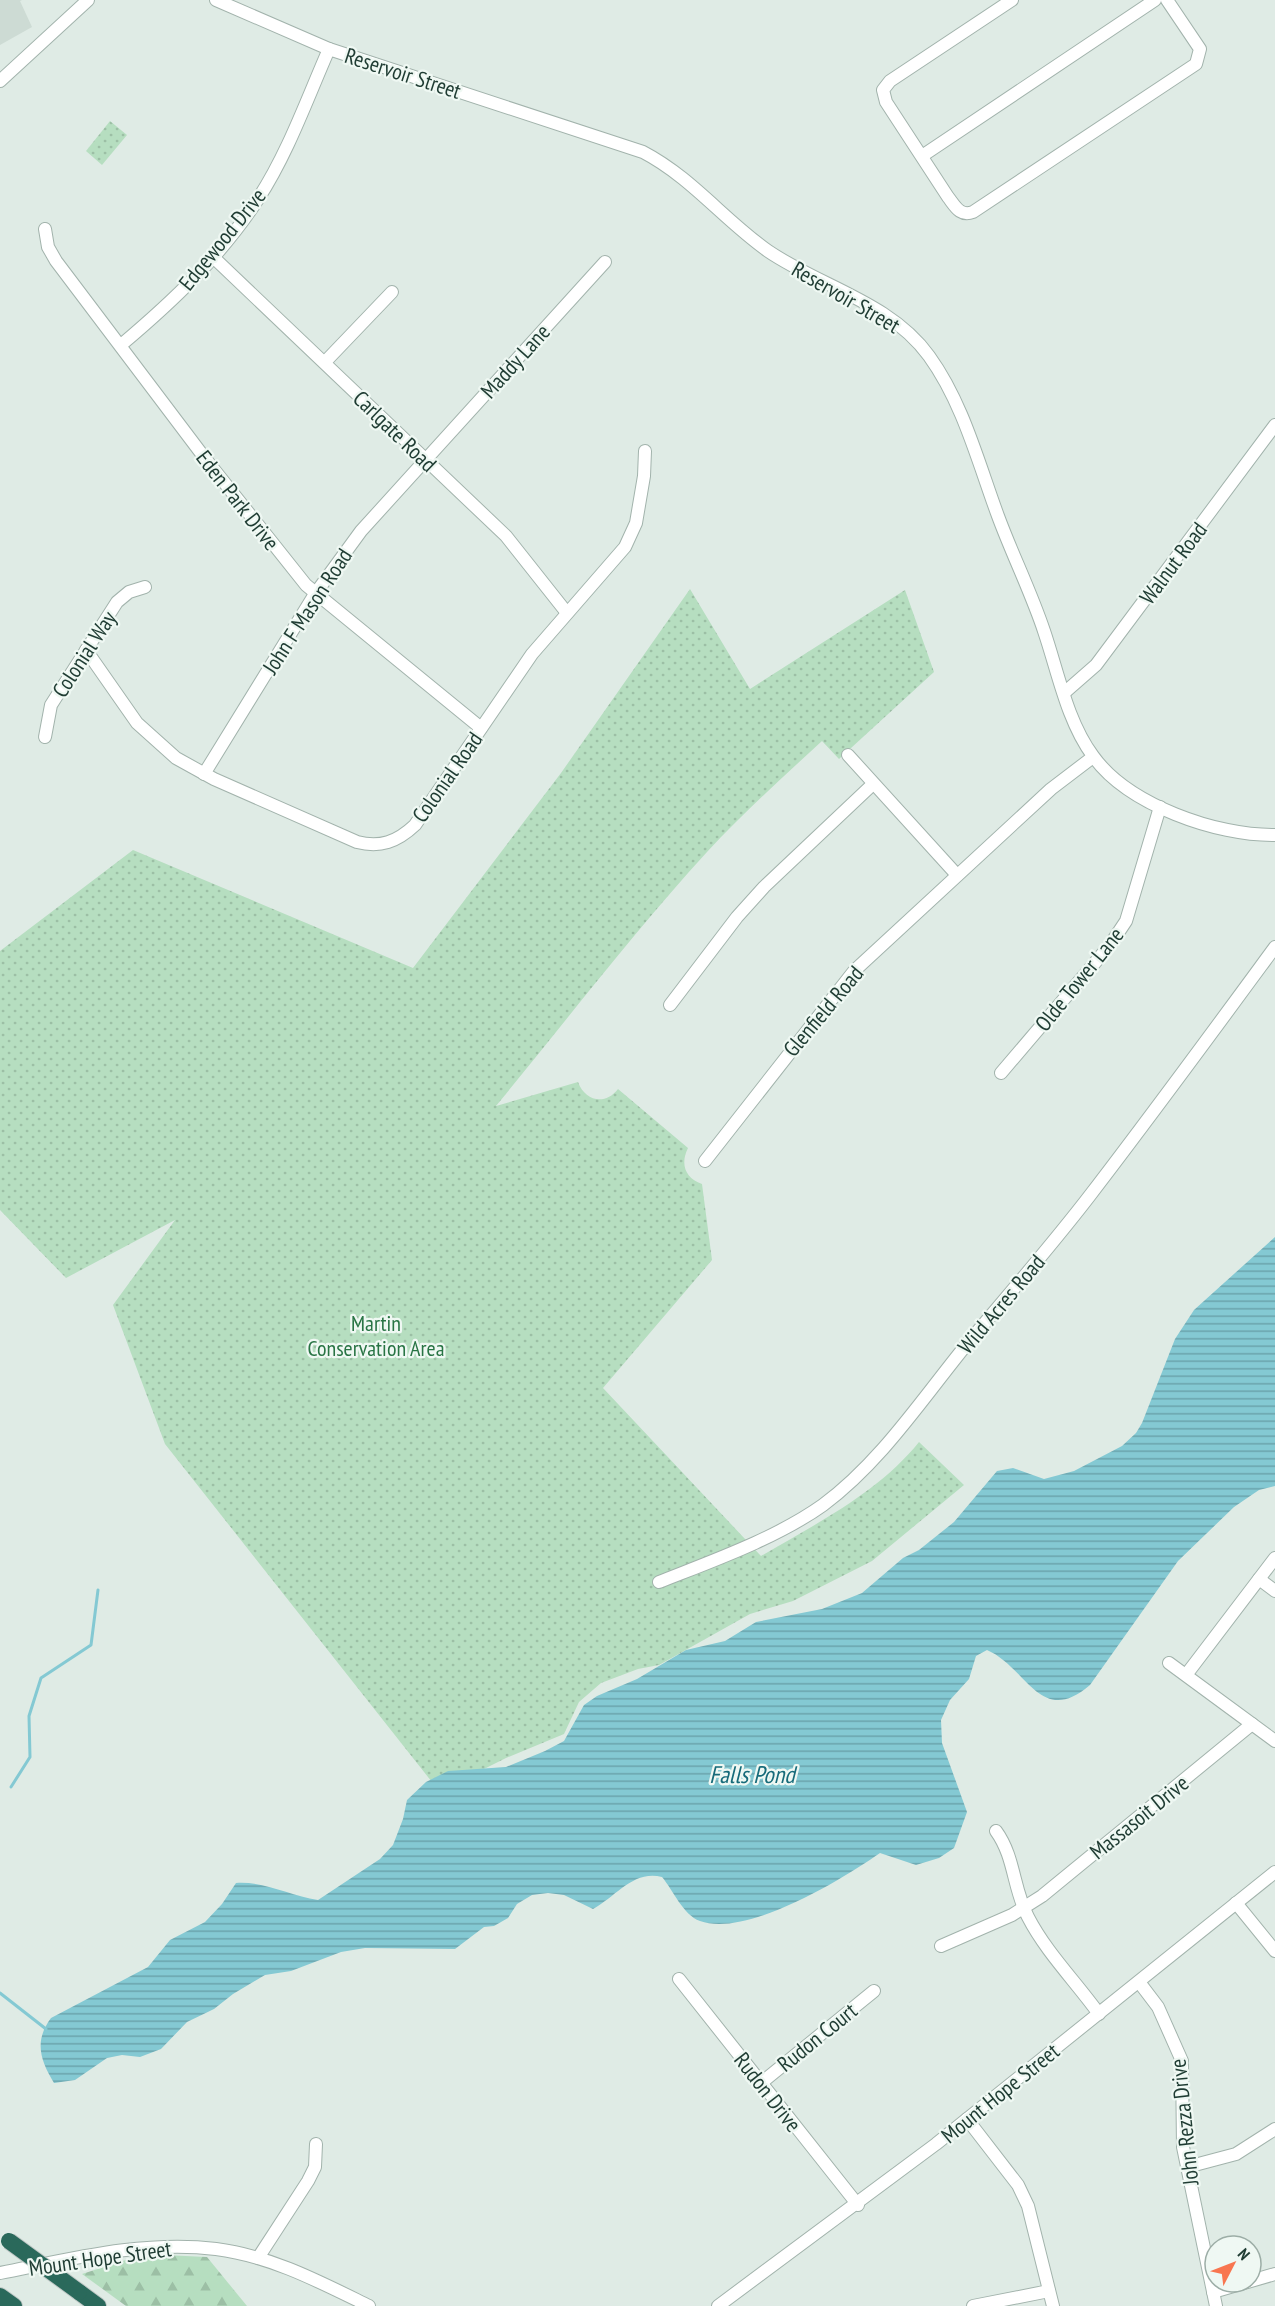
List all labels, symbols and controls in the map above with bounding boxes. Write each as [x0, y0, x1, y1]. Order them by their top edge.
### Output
street label: Reservoir Street [341, 41, 465, 105]
street label: Edgewood Drive [172, 182, 272, 296]
street label: Reservoir Street [787, 255, 905, 339]
street label: Maddy Lane [474, 318, 556, 404]
street label: Carlgate Road [347, 384, 443, 478]
street label: Eden Park Drive [190, 444, 286, 556]
street label: Walnut Road [1133, 516, 1213, 610]
street label: John F Mason Road [255, 543, 358, 680]
street label: Colonial Way [46, 605, 123, 702]
street label: Colonial Road [406, 726, 488, 828]
street label: Olde Tower Lane [1029, 921, 1129, 1037]
street label: Glenfield Road [777, 960, 869, 1062]
street label: Wild Acres Road [951, 1249, 1051, 1359]
park label: Martin Conservation Area [308, 1309, 444, 1362]
water label: Falls Pond [709, 1759, 798, 1790]
street label: Massasoit Drive [1084, 1769, 1194, 1865]
street label: Rudon Court [771, 1996, 863, 2078]
street label: Mount Hope Street [935, 2037, 1065, 2149]
street label: Rudon Drive [728, 2047, 808, 2137]
street label: John Rezza Drive [1163, 2058, 1205, 2187]
street label: Mount Hope Street [27, 2234, 173, 2282]
north arrow [1203, 2234, 1263, 2294]
text: N [1234, 2244, 1254, 2264]

